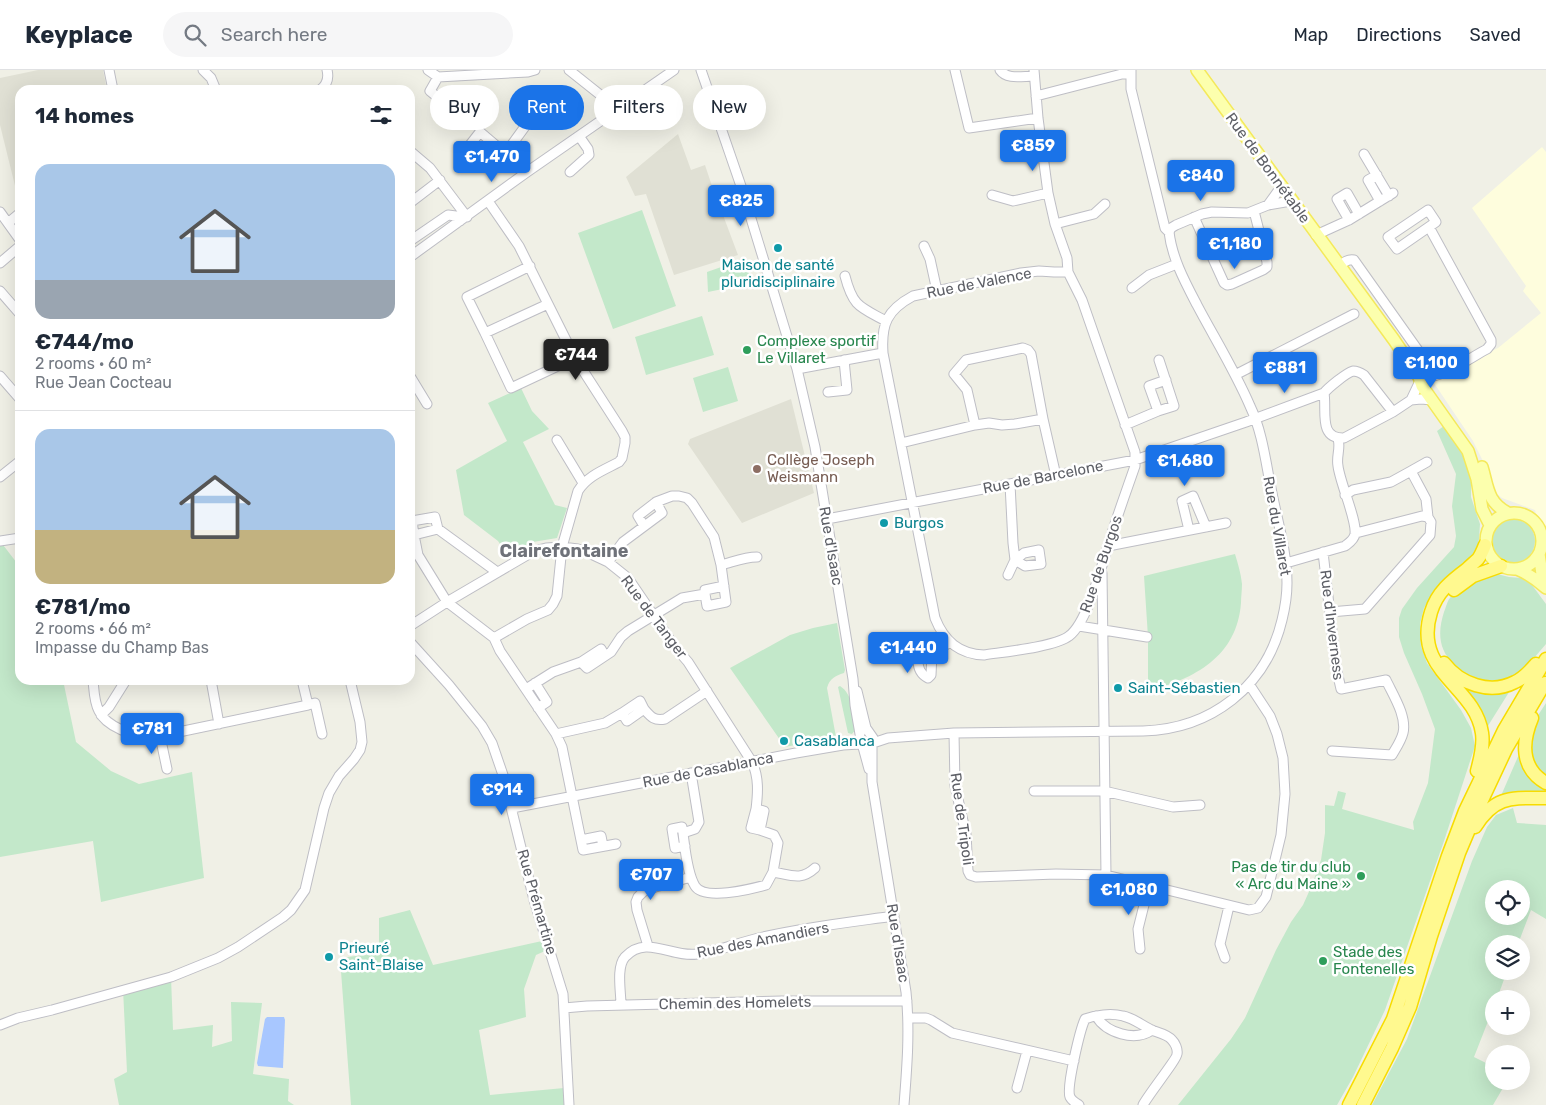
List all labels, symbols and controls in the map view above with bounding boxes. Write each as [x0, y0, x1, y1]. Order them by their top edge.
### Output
search box [163, 12, 513, 57]
text: Keyplace [25, 21, 133, 49]
icon: search [181, 21, 209, 49]
text: Search here [221, 23, 327, 46]
text: Map [1293, 24, 1328, 46]
text: Directions [1356, 24, 1442, 46]
text: Saved [1470, 24, 1521, 46]
chip: Buy [430, 85, 499, 130]
chip: Rent [509, 85, 584, 130]
chip: Filters [594, 85, 683, 130]
chip: New [693, 85, 766, 130]
icon: filters [367, 101, 395, 129]
text: 14 homes [35, 103, 134, 128]
street label: Rue de Bonnétable [1222, 109, 1314, 227]
pin: €859 [1003, 129, 1063, 172]
text: €859 [1011, 136, 1055, 155]
pin: €1,470 [451, 140, 533, 183]
text: €1,470 [464, 147, 520, 166]
pin: €840 [1171, 160, 1231, 202]
text: €840 [1178, 166, 1224, 185]
pin: €825 [711, 184, 771, 227]
text: €825 [719, 191, 763, 210]
icon: home [170, 196, 260, 286]
pin: €1,180 [1194, 228, 1276, 270]
text: €1,180 [1208, 234, 1262, 253]
marker: Maison de santé pluridisciplinaire [772, 242, 784, 254]
place label: Maison de santé pluridisciplinaire [721, 256, 835, 291]
street label: Rue de Valence [925, 264, 1033, 302]
text: €744/mo [35, 329, 134, 354]
place label: Complexe sportif Le Villaret [757, 332, 876, 367]
pin: €744 [546, 338, 606, 381]
marker: Complexe sportif Le Villaret [741, 344, 753, 356]
text: €744 [554, 345, 598, 364]
pin: €1,100 [1390, 346, 1472, 389]
pin: €881 [1255, 352, 1315, 394]
text: €1,100 [1404, 353, 1458, 372]
text: 2 rooms · 60 m² [35, 354, 152, 373]
text: €881 [1264, 358, 1306, 377]
text: Rue Jean Cocteau [35, 373, 172, 392]
pin: €1,680 [1144, 444, 1226, 487]
place label: Collège Joseph Weismann [767, 451, 875, 486]
text: €1,680 [1156, 451, 1214, 470]
street label: Rue de Barcelone [981, 457, 1105, 497]
icon: home [170, 462, 260, 552]
marker: Collège Joseph Weismann [751, 463, 763, 475]
street label: Rue du Villaret [1259, 475, 1295, 577]
street label: Rue d'Isaac [815, 505, 847, 587]
street label: Rue de Burgos [1076, 513, 1126, 615]
place label: Burgos [894, 514, 944, 532]
marker: Burgos [878, 517, 890, 529]
district label: Clairefontaine [499, 540, 629, 562]
street label: Rue d'Inverness [1316, 569, 1348, 682]
street label: Rue de Tanger [617, 572, 691, 662]
text: €781/mo [35, 594, 131, 619]
text: 2 rooms · 66 m² [35, 619, 151, 638]
pin: €1,440 [867, 632, 949, 674]
text: Impasse du Champ Bas [35, 638, 209, 657]
text: €1,440 [879, 638, 937, 657]
place label: Saint-Sébastien [1128, 679, 1241, 697]
marker: Saint-Sébastien [1112, 682, 1124, 694]
pin: €781 [122, 712, 182, 755]
text: €781 [132, 719, 172, 738]
place label: Casablanca [794, 732, 875, 750]
marker: Casablanca [778, 735, 790, 747]
street label: Rue de Casablanca [641, 749, 775, 791]
street label: Rue de Tripoli [947, 772, 977, 866]
pin: €914 [472, 774, 532, 816]
text: €914 [481, 780, 523, 799]
street label: Rue Prémartine [513, 847, 561, 957]
pin: €707 [621, 858, 681, 901]
place label: Pas de tir du club « Arc du Maine » [1231, 858, 1351, 893]
text: €707 [630, 865, 672, 884]
marker: Pas de tir du club « Arc du Maine » [1355, 870, 1367, 882]
pin: €1,080 [1088, 874, 1170, 916]
text: €1,080 [1100, 880, 1158, 899]
map controls [1485, 880, 1530, 1090]
button: locate [1485, 880, 1530, 925]
street label: Rue d'Isaac [883, 902, 913, 984]
street label: Rue des Amandiers [695, 918, 831, 962]
button: layers [1485, 935, 1530, 980]
place label: Prieuré Saint-Blaise [339, 939, 424, 974]
place label: Stade des Fontenelles [1333, 943, 1415, 978]
marker: Prieuré Saint-Blaise [323, 951, 335, 963]
marker: Stade des Fontenelles [1317, 955, 1329, 967]
button: + [1485, 990, 1530, 1035]
street label: Chemin des Homelets [659, 993, 812, 1013]
button: − [1485, 1045, 1530, 1090]

